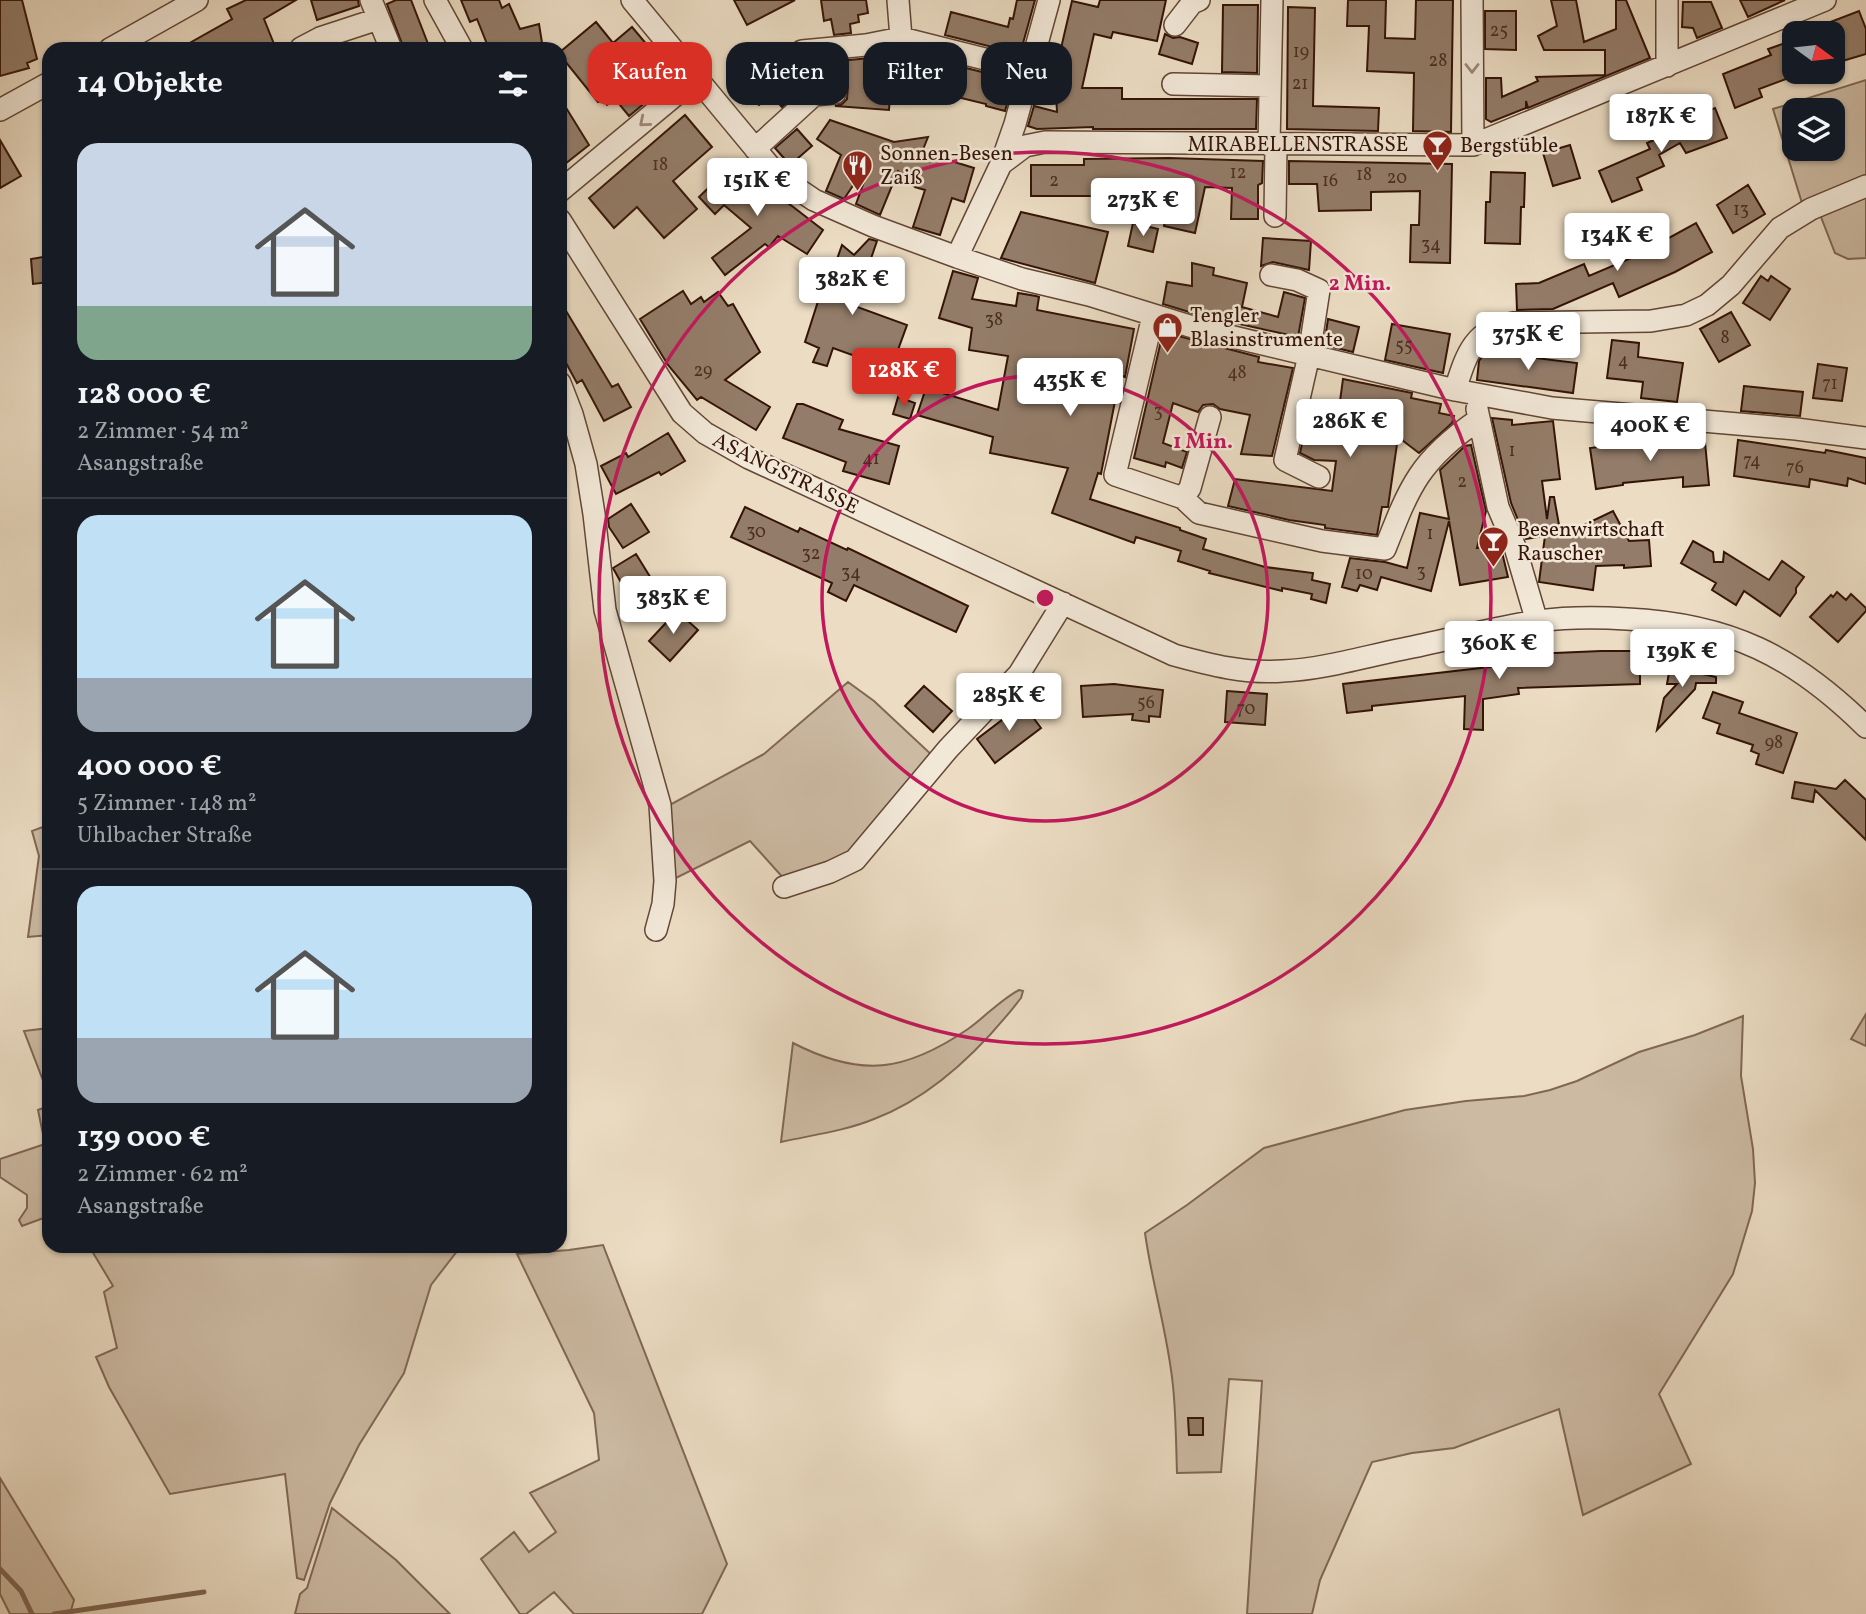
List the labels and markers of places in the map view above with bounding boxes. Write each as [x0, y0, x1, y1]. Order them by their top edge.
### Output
pin: 187K € [1604, 94, 1718, 154]
bar icon: Bergstüble [1420, 128, 1454, 172]
place label: Bergstüble [1460, 132, 1558, 161]
place label: Sonnen-Besen Zaiß [880, 140, 1013, 193]
restaurant icon: Sonnen-Besen Zaiß [840, 148, 874, 192]
pin: 151K € [700, 158, 814, 218]
pin: 273K € [1086, 178, 1200, 238]
pin: 134K € [1560, 214, 1674, 273]
pin: 382K € [795, 258, 909, 317]
place label: Tengler Blasinstrumente [1190, 302, 1343, 355]
shop icon: Tengler Blasinstrumente [1150, 310, 1184, 354]
pin: 375K € [1471, 312, 1585, 372]
pin: 128K € [847, 348, 961, 408]
pin: 435K € [1013, 358, 1127, 418]
pin: 286K € [1293, 400, 1407, 459]
pin: 400K € [1593, 404, 1707, 463]
place label: Besenwirtschaft Rauscher [1517, 516, 1665, 569]
bar icon: Besenwirtschaft Rauscher [1477, 524, 1511, 568]
pin: 383K € [616, 576, 730, 636]
centre of rings [1033, 586, 1057, 610]
pin: 360K € [1442, 622, 1556, 681]
pin: 139K € [1625, 630, 1739, 689]
pin: 285K € [952, 674, 1066, 733]

